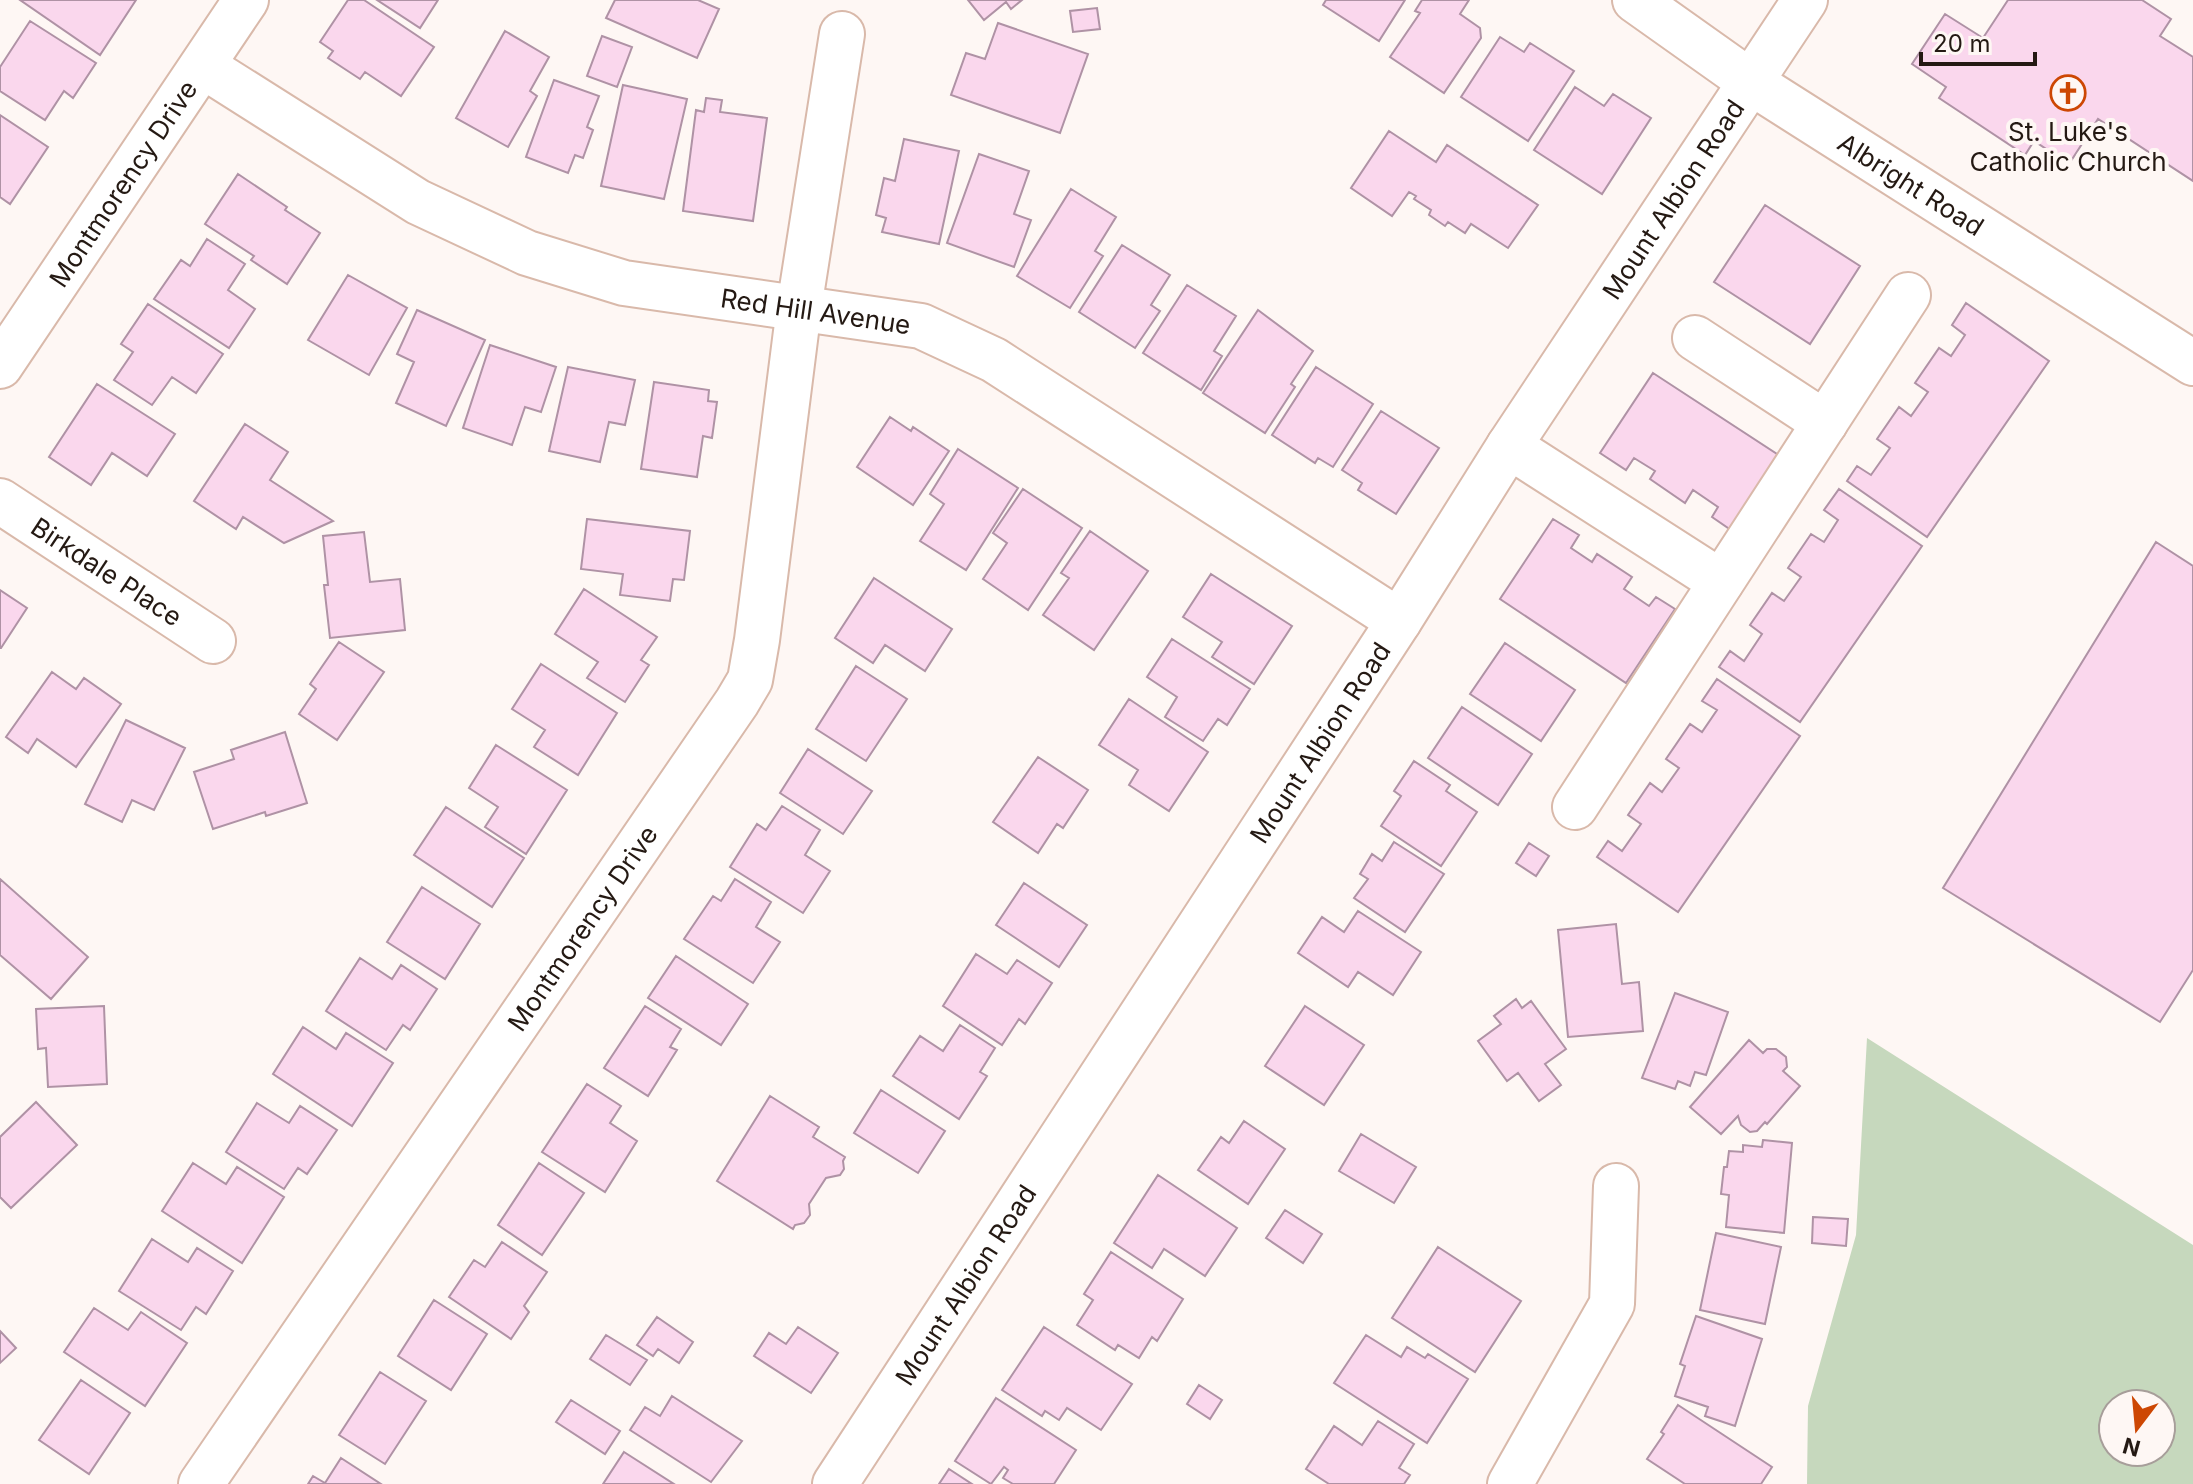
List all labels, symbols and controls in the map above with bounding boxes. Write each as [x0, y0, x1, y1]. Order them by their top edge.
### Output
scale bar [1921, 16, 2035, 66]
text: 20 m [1933, 29, 1991, 58]
street label: Montmorency Drive [42, 74, 203, 293]
church icon: St. Luke's Catholic Church [2049, 74, 2087, 112]
street label: Mount Albion Road [1595, 93, 1750, 305]
place label: St. Luke's Catholic Church [1969, 116, 2167, 177]
street label: Albright Road [1833, 126, 1990, 242]
street label: Red Hill Avenue [719, 282, 913, 340]
street label: Birkdale Place [26, 511, 188, 632]
street label: Mount Albion Road [1243, 636, 1396, 848]
street label: Montmorency Drive [501, 819, 663, 1037]
street label: Mount Albion Road [888, 1179, 1042, 1391]
north arrow [2097, 1388, 2177, 1468]
text: N [2120, 1432, 2143, 1462]

